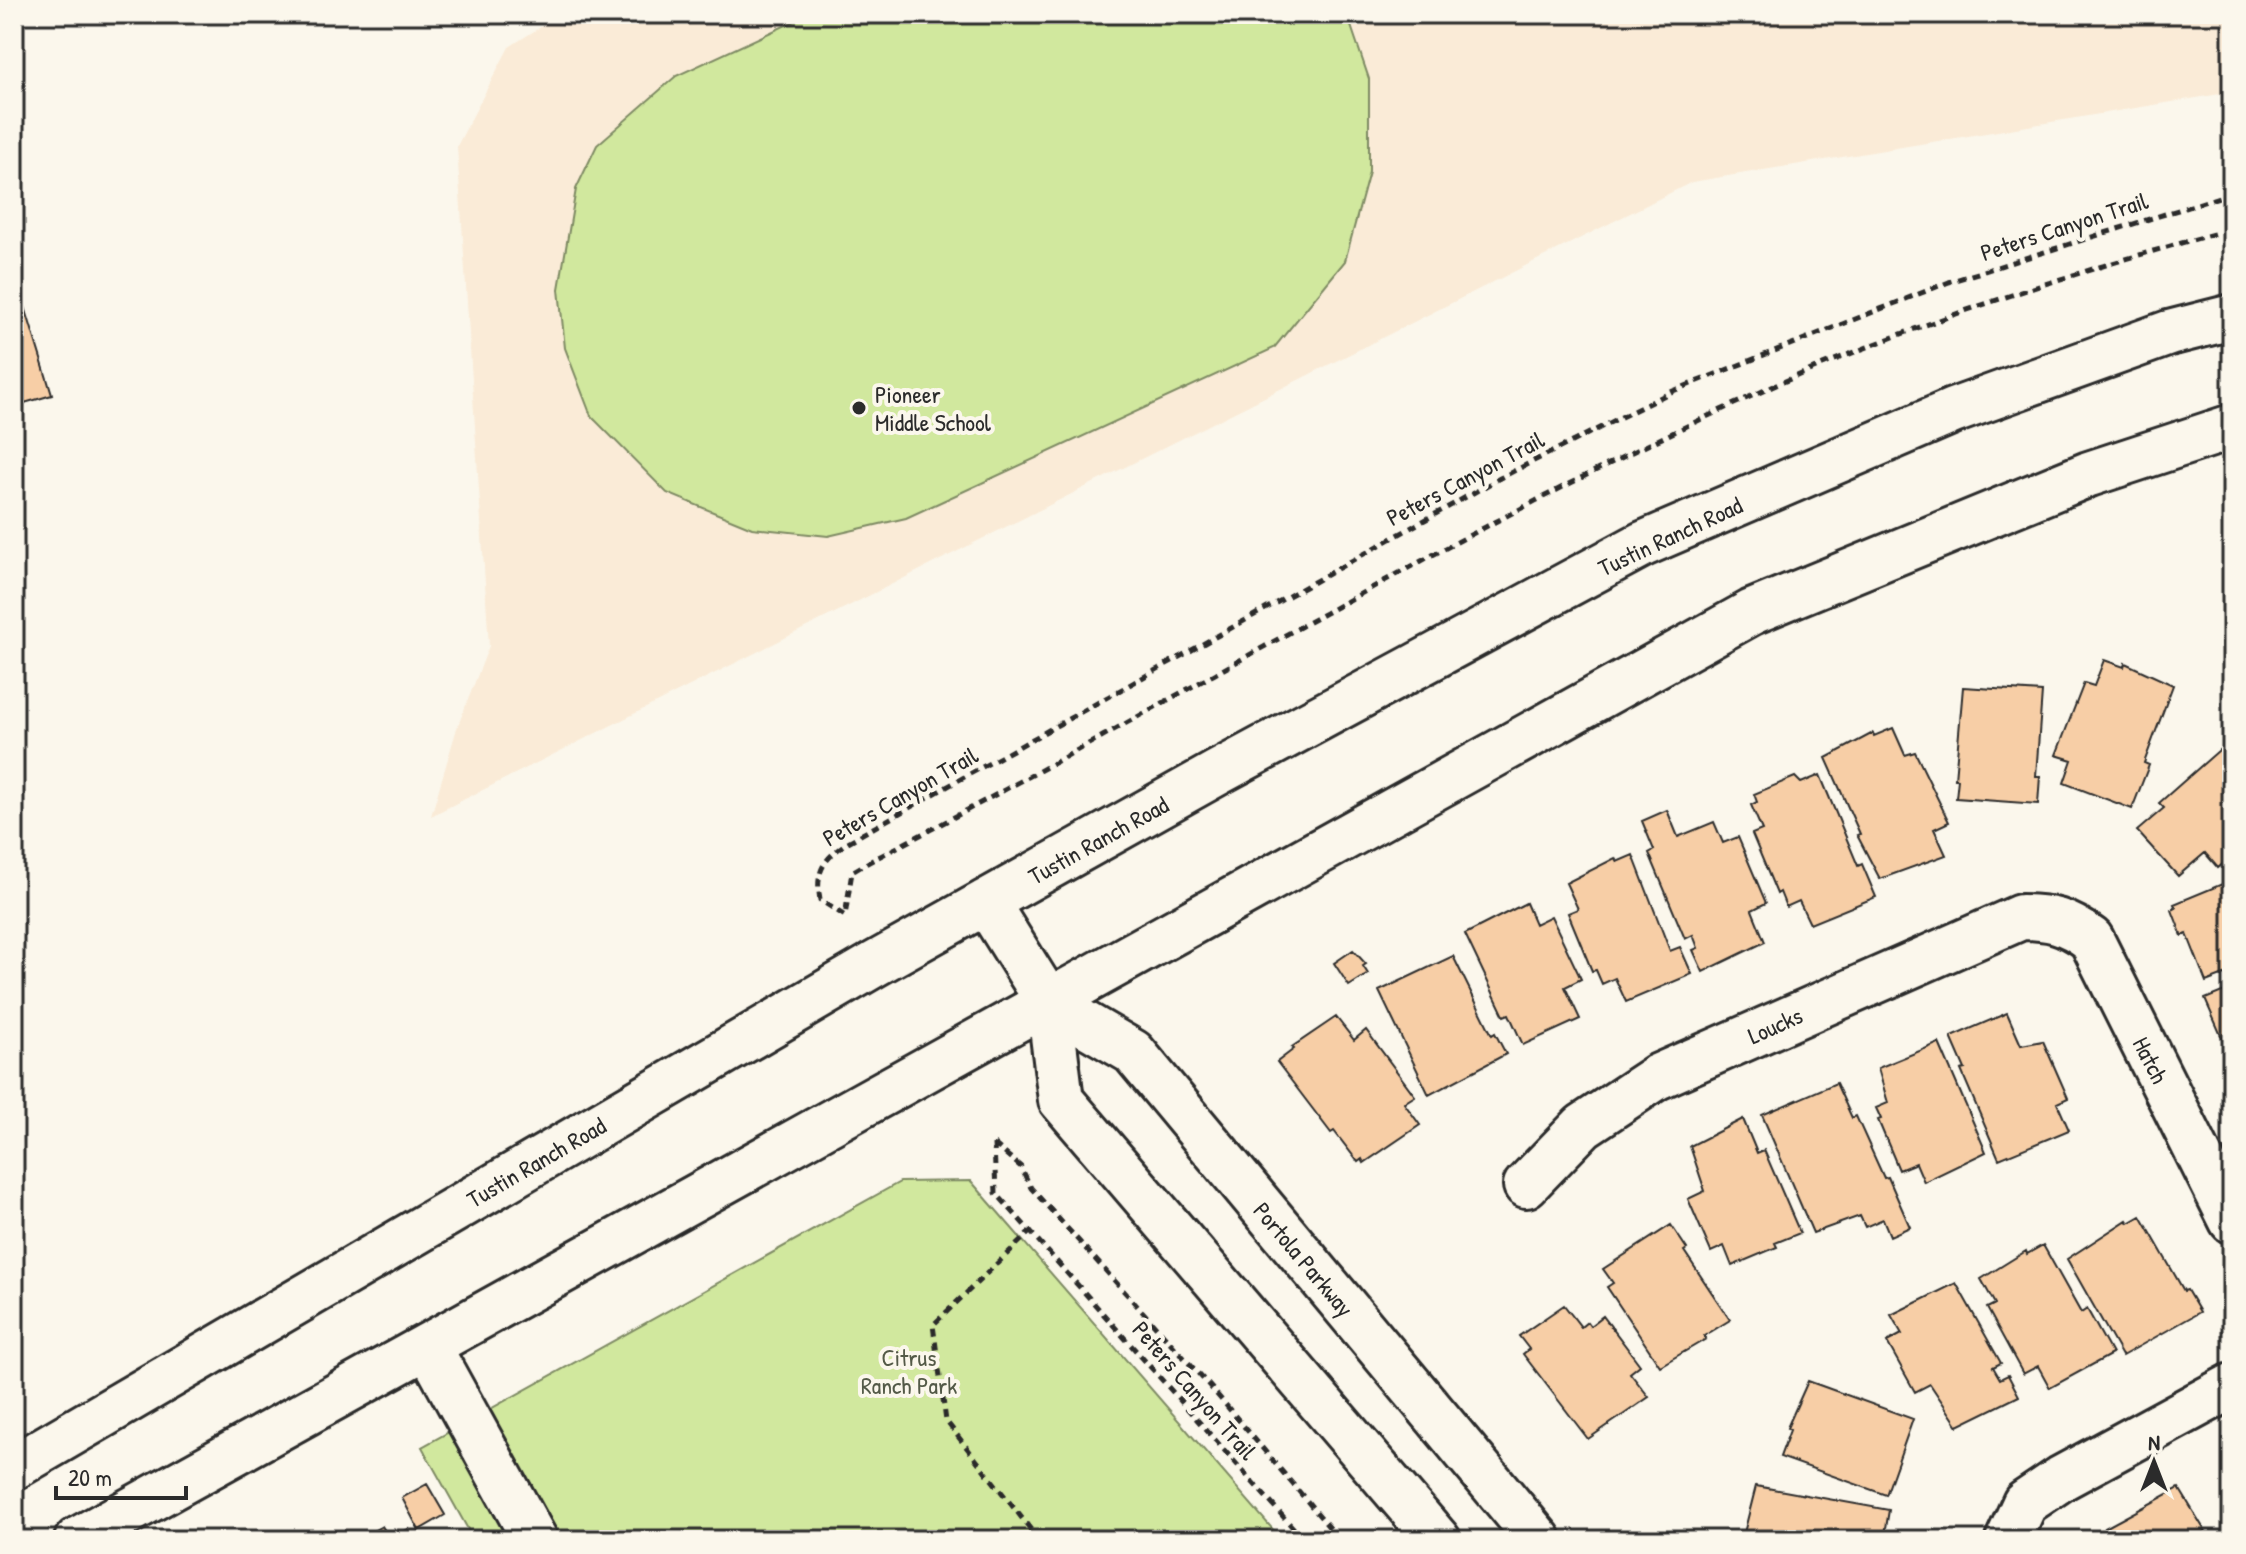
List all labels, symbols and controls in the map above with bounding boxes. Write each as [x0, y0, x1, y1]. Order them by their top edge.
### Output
street label: Peters Canyon Trail [1976, 184, 2152, 268]
place label: Pioneer Middle School [875, 378, 992, 438]
marker: Pioneer Middle School [850, 399, 868, 417]
street label: Peters Canyon Trail [1381, 423, 1550, 533]
street label: Tustin Ranch Road [1593, 489, 1747, 583]
street label: Peters Canyon Trail [817, 738, 984, 853]
street label: Tustin Ranch Road [1022, 788, 1174, 892]
street label: Loucks [1743, 999, 1807, 1051]
street label: Hatch [2126, 1031, 2176, 1089]
street label: Tustin Ranch Road [461, 1109, 611, 1215]
street label: Portola Parkway [1247, 1195, 1361, 1323]
street label: Peters Canyon Trail [1126, 1314, 1265, 1467]
park label: Citrus Ranch Park [861, 1341, 957, 1401]
north arrow [2114, 1422, 2194, 1502]
text: N [2148, 1427, 2160, 1457]
scale bar [56, 1450, 186, 1500]
text: 20 m [68, 1461, 112, 1493]

